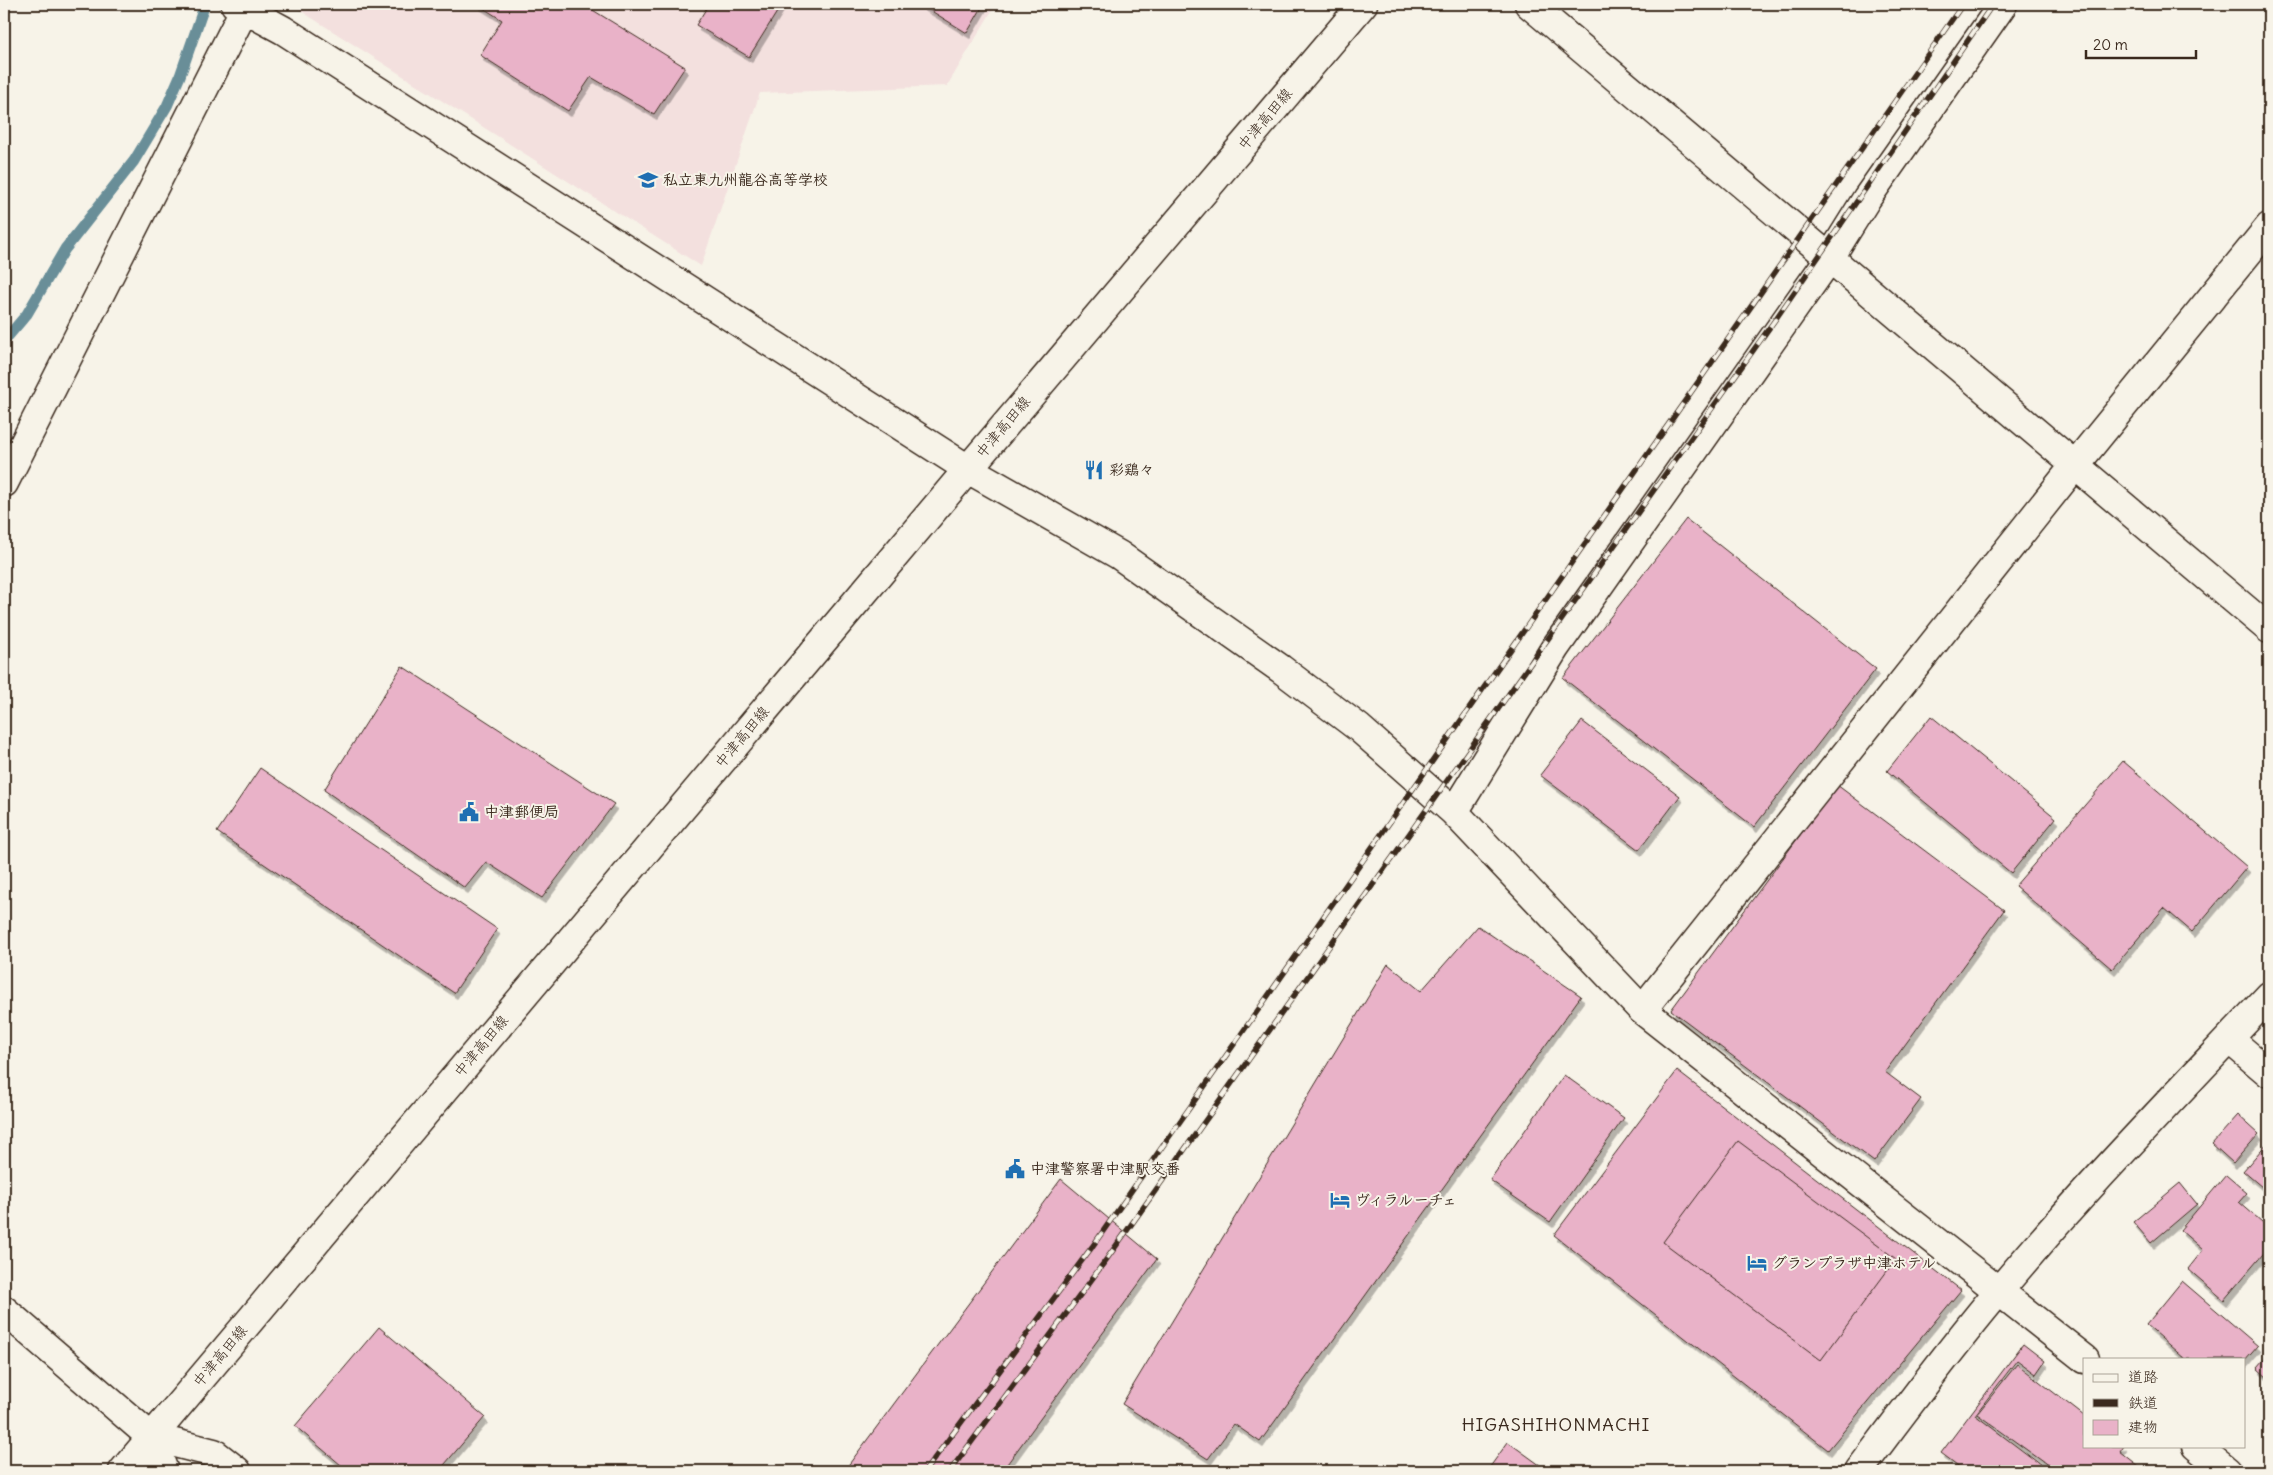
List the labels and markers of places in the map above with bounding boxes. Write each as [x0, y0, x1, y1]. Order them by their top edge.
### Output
school or university icon: 私立東九州龍谷高等学校 [637, 169, 659, 191]
place label: 私立東九州龍谷高等学校 [663, 170, 828, 189]
restaurant icon: 彩鶏々 [1083, 459, 1105, 481]
place label: 彩鶏々 [1109, 460, 1154, 479]
public building icon: 中津郵便局 [458, 801, 480, 823]
place label: 中津郵便局 [484, 802, 559, 821]
public building icon: 中津警察署中津駅交番 [1004, 1158, 1026, 1180]
place label: 中津警察署中津駅交番 [1030, 1159, 1180, 1178]
hotel icon: ヴィラルーチェ [1329, 1189, 1351, 1211]
place label: ヴィラルーチェ [1355, 1190, 1457, 1209]
hotel icon: グランプラザ中津ホテル [1746, 1252, 1768, 1274]
place label: グランプラザ中津ホテル [1772, 1253, 1936, 1272]

